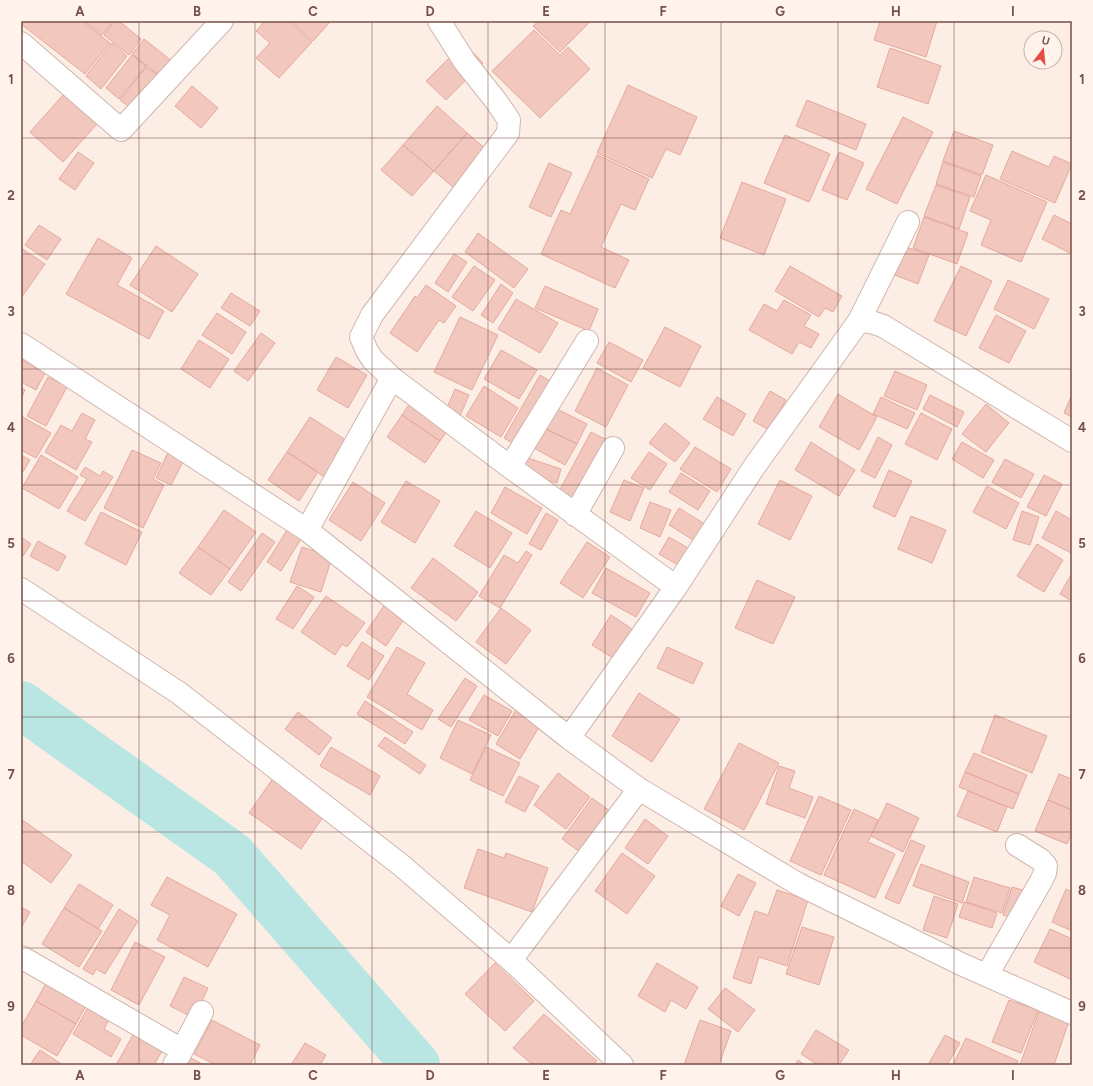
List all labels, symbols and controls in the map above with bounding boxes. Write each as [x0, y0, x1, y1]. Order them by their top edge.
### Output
text: A [75, 4, 85, 19]
text: B [193, 4, 201, 19]
text: C [308, 4, 318, 19]
text: D [425, 4, 435, 19]
text: E [542, 4, 550, 19]
text: F [659, 4, 667, 19]
text: G [775, 4, 785, 19]
text: H [891, 4, 901, 19]
text: I [1011, 4, 1015, 19]
north arrow [1023, 30, 1063, 70]
text: U [1040, 34, 1051, 48]
text: 1 [8, 72, 14, 87]
text: 1 [1079, 72, 1085, 87]
text: 2 [7, 188, 15, 203]
text: 2 [1078, 188, 1086, 203]
text: 3 [7, 304, 15, 319]
text: 3 [1078, 304, 1086, 319]
text: 4 [7, 420, 15, 435]
text: 4 [1078, 420, 1086, 435]
text: 5 [7, 536, 15, 551]
text: 5 [1078, 536, 1086, 551]
text: 6 [7, 651, 15, 666]
text: 6 [1078, 651, 1086, 666]
text: 7 [7, 767, 15, 782]
text: 7 [1078, 767, 1086, 782]
text: 8 [7, 883, 15, 898]
text: 8 [1078, 883, 1086, 898]
text: 9 [7, 999, 15, 1014]
text: 9 [1078, 999, 1086, 1014]
text: A [75, 1068, 85, 1083]
text: B [193, 1068, 201, 1083]
text: C [308, 1068, 318, 1083]
text: D [425, 1068, 435, 1083]
text: E [542, 1068, 550, 1083]
text: F [659, 1068, 667, 1083]
text: G [775, 1068, 785, 1083]
text: H [891, 1068, 901, 1083]
text: I [1011, 1068, 1015, 1083]

